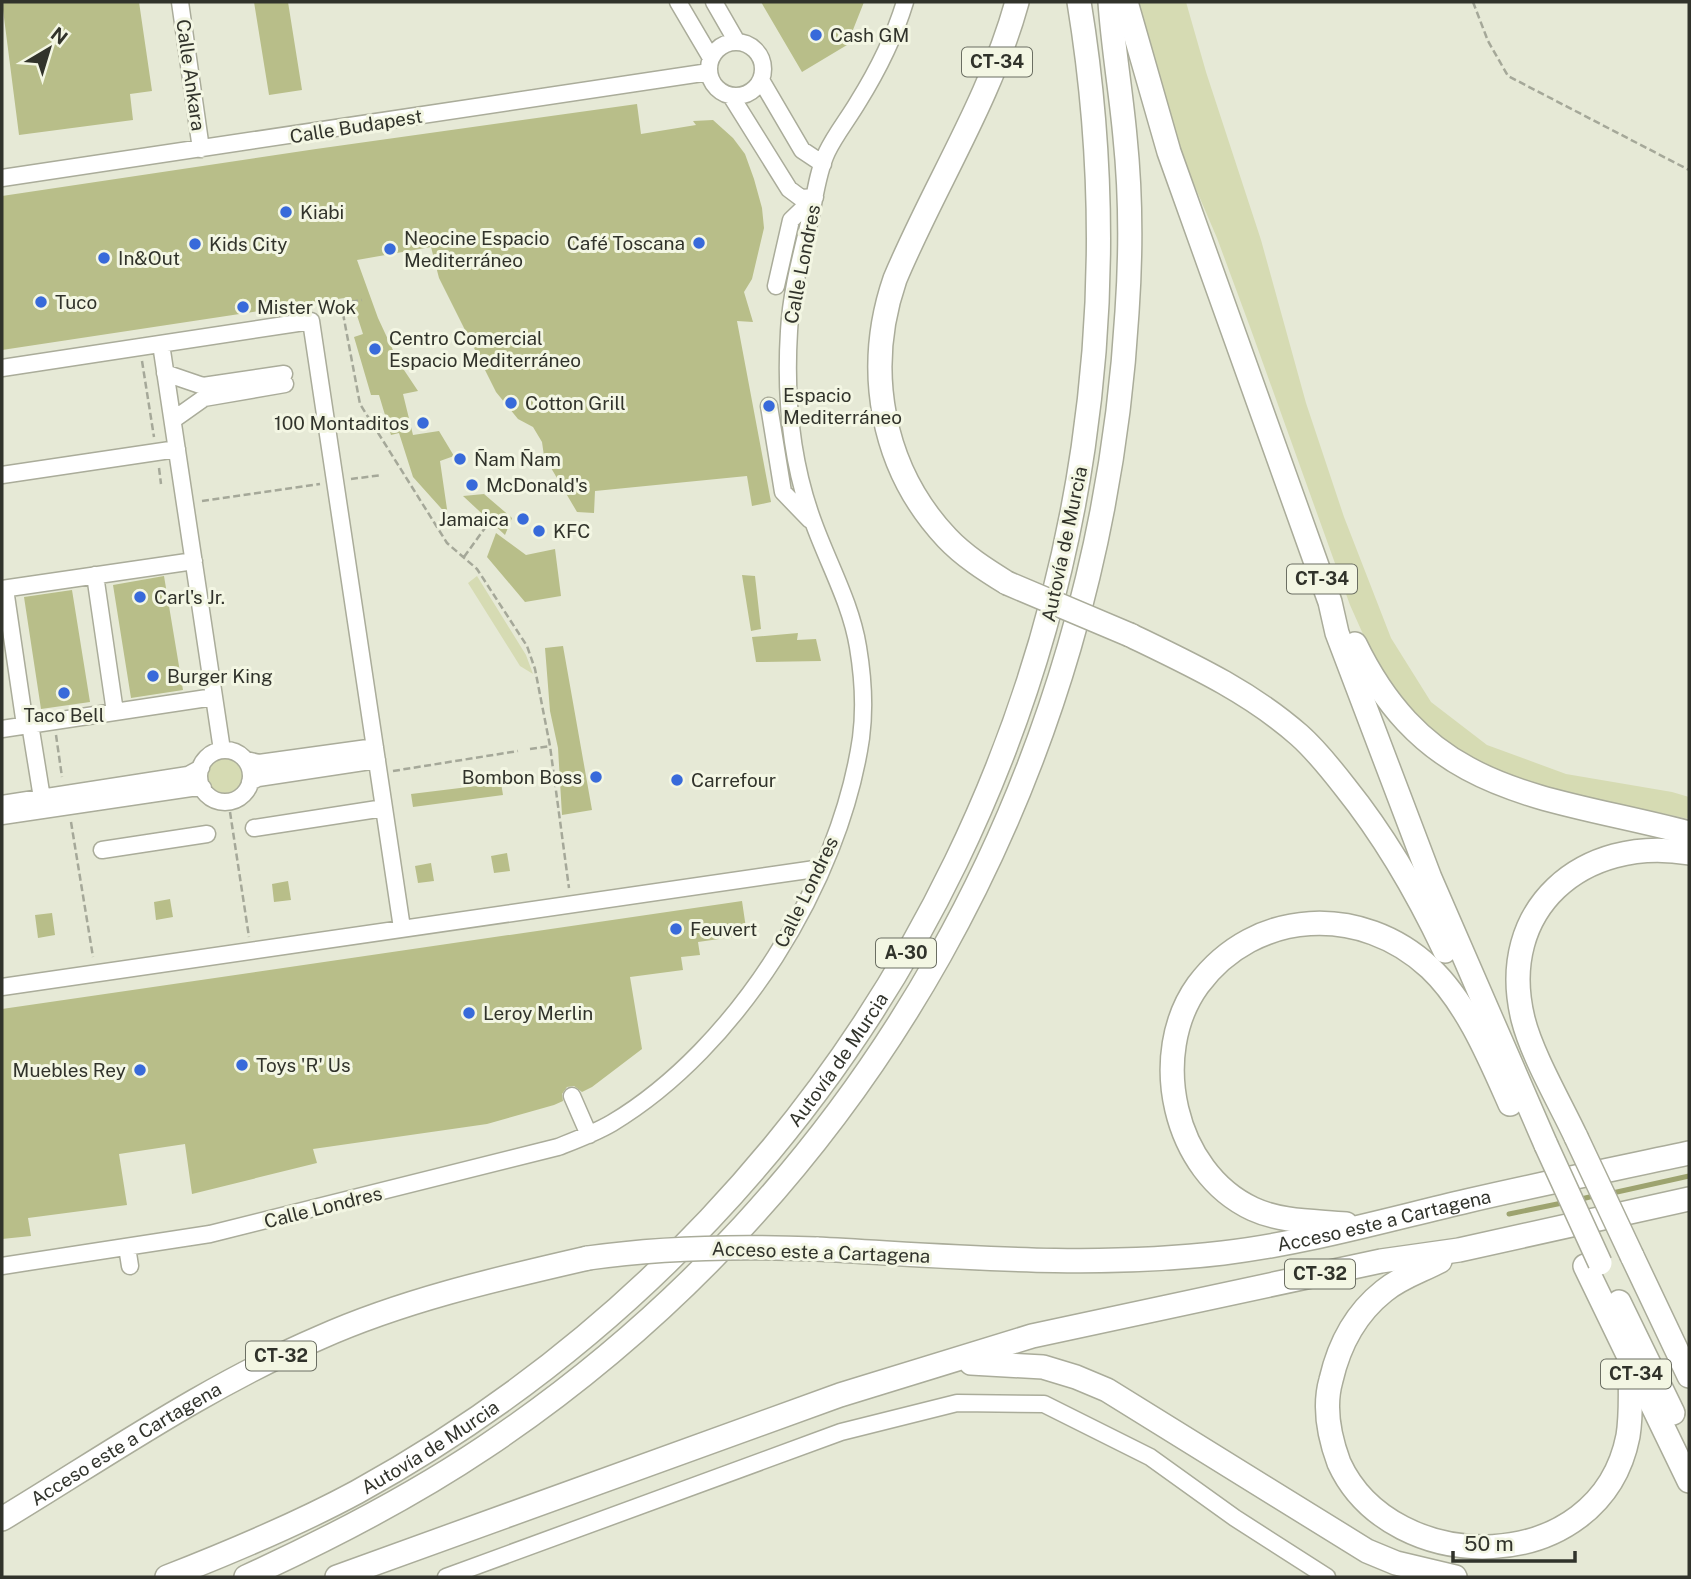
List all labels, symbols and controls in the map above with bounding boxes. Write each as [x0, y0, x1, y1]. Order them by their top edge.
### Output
north arrow [14, 14, 84, 84]
street label: Calle Ankara [172, 18, 210, 132]
text: N [47, 22, 72, 49]
place label: Cash GM [830, 24, 909, 46]
marker: Cash GM [808, 27, 824, 43]
road number: CT-34 [962, 48, 1032, 76]
street label: Calle Budapest [288, 105, 424, 147]
place label: Kiabi [300, 201, 344, 223]
street label: Calle Londres [780, 203, 824, 325]
marker: Kiabi [278, 204, 294, 220]
place label: Neocine Espacio Mediterráneo [404, 227, 550, 271]
place label: Café Toscana [567, 232, 685, 254]
place label: Kids City [209, 233, 288, 255]
marker: Café Toscana [691, 235, 707, 251]
marker: Kids City [187, 236, 203, 252]
marker: Neocine Espacio Mediterráneo [382, 241, 398, 257]
place label: In&Out [118, 247, 180, 269]
marker: In&Out [96, 250, 112, 266]
place label: Tuco [55, 291, 97, 313]
marker: Tuco [33, 294, 49, 310]
place label: Mister Wok [257, 296, 356, 318]
marker: Mister Wok [235, 299, 251, 315]
place label: Centro Comercial Espacio Mediterráneo [389, 327, 581, 371]
marker: Centro Comercial Espacio Mediterráneo [367, 341, 383, 357]
place label: Espacio Mediterráneo [783, 384, 902, 428]
place label: Cotton Grill [525, 392, 626, 414]
marker: Cotton Grill [503, 395, 519, 411]
marker: Espacio Mediterráneo [761, 398, 777, 414]
place label: 100 Montaditos [274, 412, 409, 434]
marker: 100 Montaditos [415, 415, 431, 431]
place label: Ñam Ñam [474, 448, 561, 470]
marker: Ñam Ñam [452, 451, 468, 467]
street label: Autovía de Murcia [1037, 464, 1091, 624]
place label: McDonald's [486, 474, 588, 496]
marker: McDonald's [464, 477, 480, 493]
place label: Jamaica [439, 508, 509, 530]
marker: Jamaica [515, 511, 531, 527]
place label: KFC [553, 520, 590, 542]
marker: KFC [531, 523, 547, 539]
road number: CT-34 [1287, 564, 1357, 594]
place label: Carl's Jr. [154, 586, 225, 608]
marker: Carl's Jr. [132, 589, 148, 605]
place label: Burger King [167, 665, 273, 687]
marker: Burger King [145, 668, 161, 684]
marker: Taco Bell [56, 685, 72, 701]
place label: Taco Bell [24, 704, 104, 726]
place label: Bombon Boss [462, 766, 582, 788]
marker: Bombon Boss [588, 769, 604, 785]
place label: Carrefour [691, 769, 776, 791]
marker: Carrefour [669, 772, 685, 788]
street label: Calle Londres [770, 833, 842, 951]
place label: Feuvert [690, 918, 757, 940]
marker: Feuvert [668, 921, 684, 937]
road number: A-30 [876, 938, 936, 968]
street label: Autovía de Murcia [783, 988, 892, 1131]
place label: Leroy Merlin [483, 1002, 593, 1024]
marker: Leroy Merlin [461, 1005, 477, 1021]
place label: Toys 'R' Us [256, 1054, 351, 1076]
marker: Toys 'R' Us [234, 1057, 250, 1073]
place label: Muebles Rey [13, 1059, 126, 1081]
marker: Muebles Rey [132, 1062, 148, 1078]
street label: Calle Londres [262, 1182, 384, 1232]
street label: Acceso este a Cartagena [1275, 1185, 1493, 1256]
street label: Acceso este a Cartagena [711, 1237, 931, 1267]
road number: CT-32 [1285, 1260, 1355, 1288]
road number: CT-32 [246, 1342, 316, 1371]
road number: CT-34 [1601, 1359, 1671, 1388]
street label: Acceso este a Cartagena [26, 1377, 225, 1510]
street label: Autovía de Murcia [357, 1395, 503, 1498]
scale bar [1453, 1520, 1576, 1564]
text: 50 m [1464, 1531, 1514, 1556]

